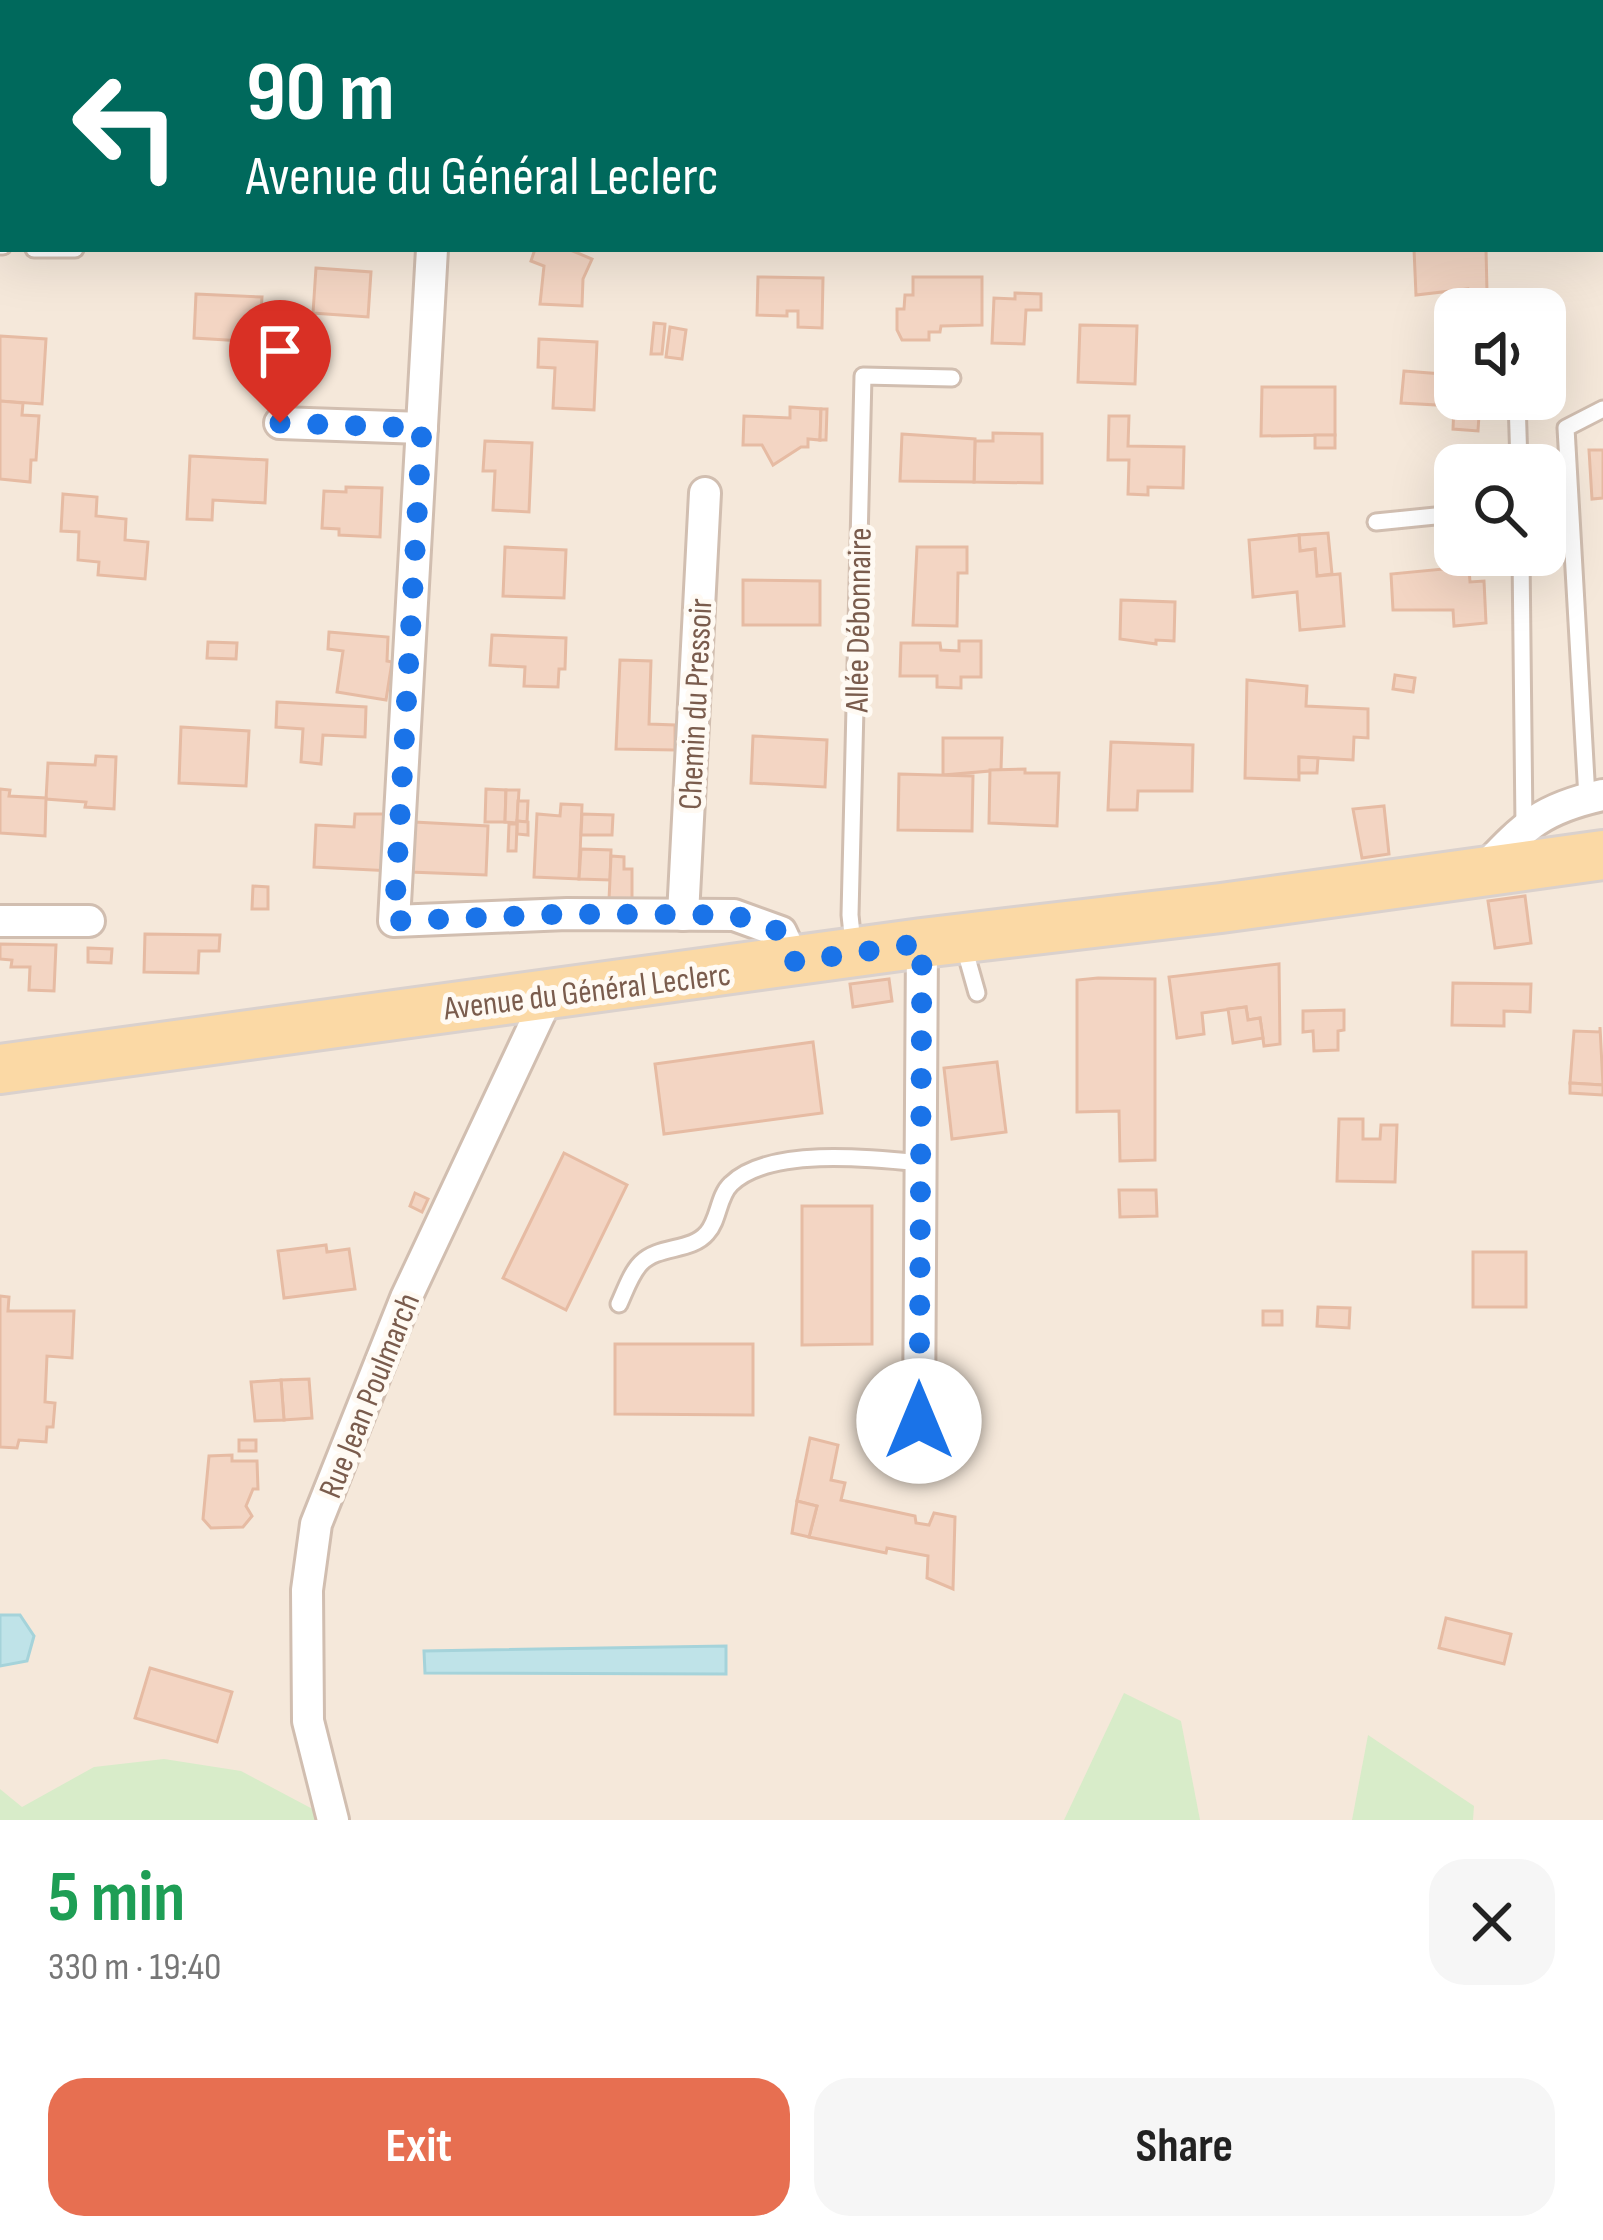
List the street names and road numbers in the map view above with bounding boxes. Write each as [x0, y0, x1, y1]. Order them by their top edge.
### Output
street label: Allée Débonnaire [837, 527, 881, 714]
street label: Chemin du Pressoir [670, 597, 722, 811]
street label: Avenue du Général Leclerc [440, 955, 733, 1030]
street label: Rue Jean Poulmarch [311, 1287, 429, 1504]

